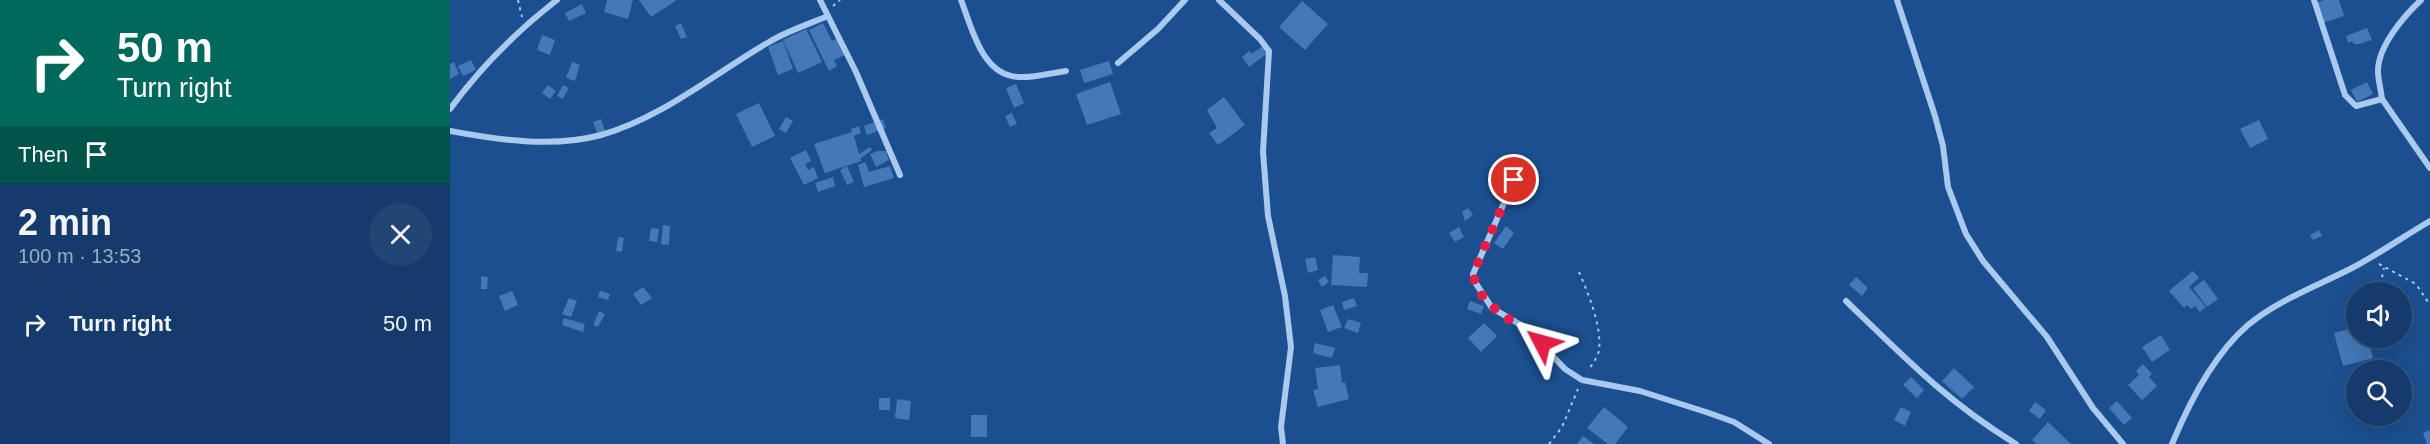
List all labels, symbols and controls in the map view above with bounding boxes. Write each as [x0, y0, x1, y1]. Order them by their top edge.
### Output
icon: right [18, 24, 96, 102]
text: 50 m [117, 24, 213, 71]
text: Turn right [117, 73, 232, 103]
icon: arrive [80, 138, 113, 171]
text: Then [18, 142, 68, 167]
pin [1488, 154, 1539, 205]
icon: arrive [1497, 163, 1530, 196]
text: 2 min [18, 202, 112, 243]
button: close [369, 203, 432, 266]
text: 100 m · 13:53 [18, 245, 141, 267]
map controls [2346, 282, 2412, 426]
button: sound [2346, 282, 2412, 348]
icon: right [18, 308, 51, 341]
text: Turn right [69, 311, 171, 336]
text: 50 m [383, 311, 432, 336]
position arrow [1510, 311, 1574, 375]
button: search [2346, 360, 2412, 426]

